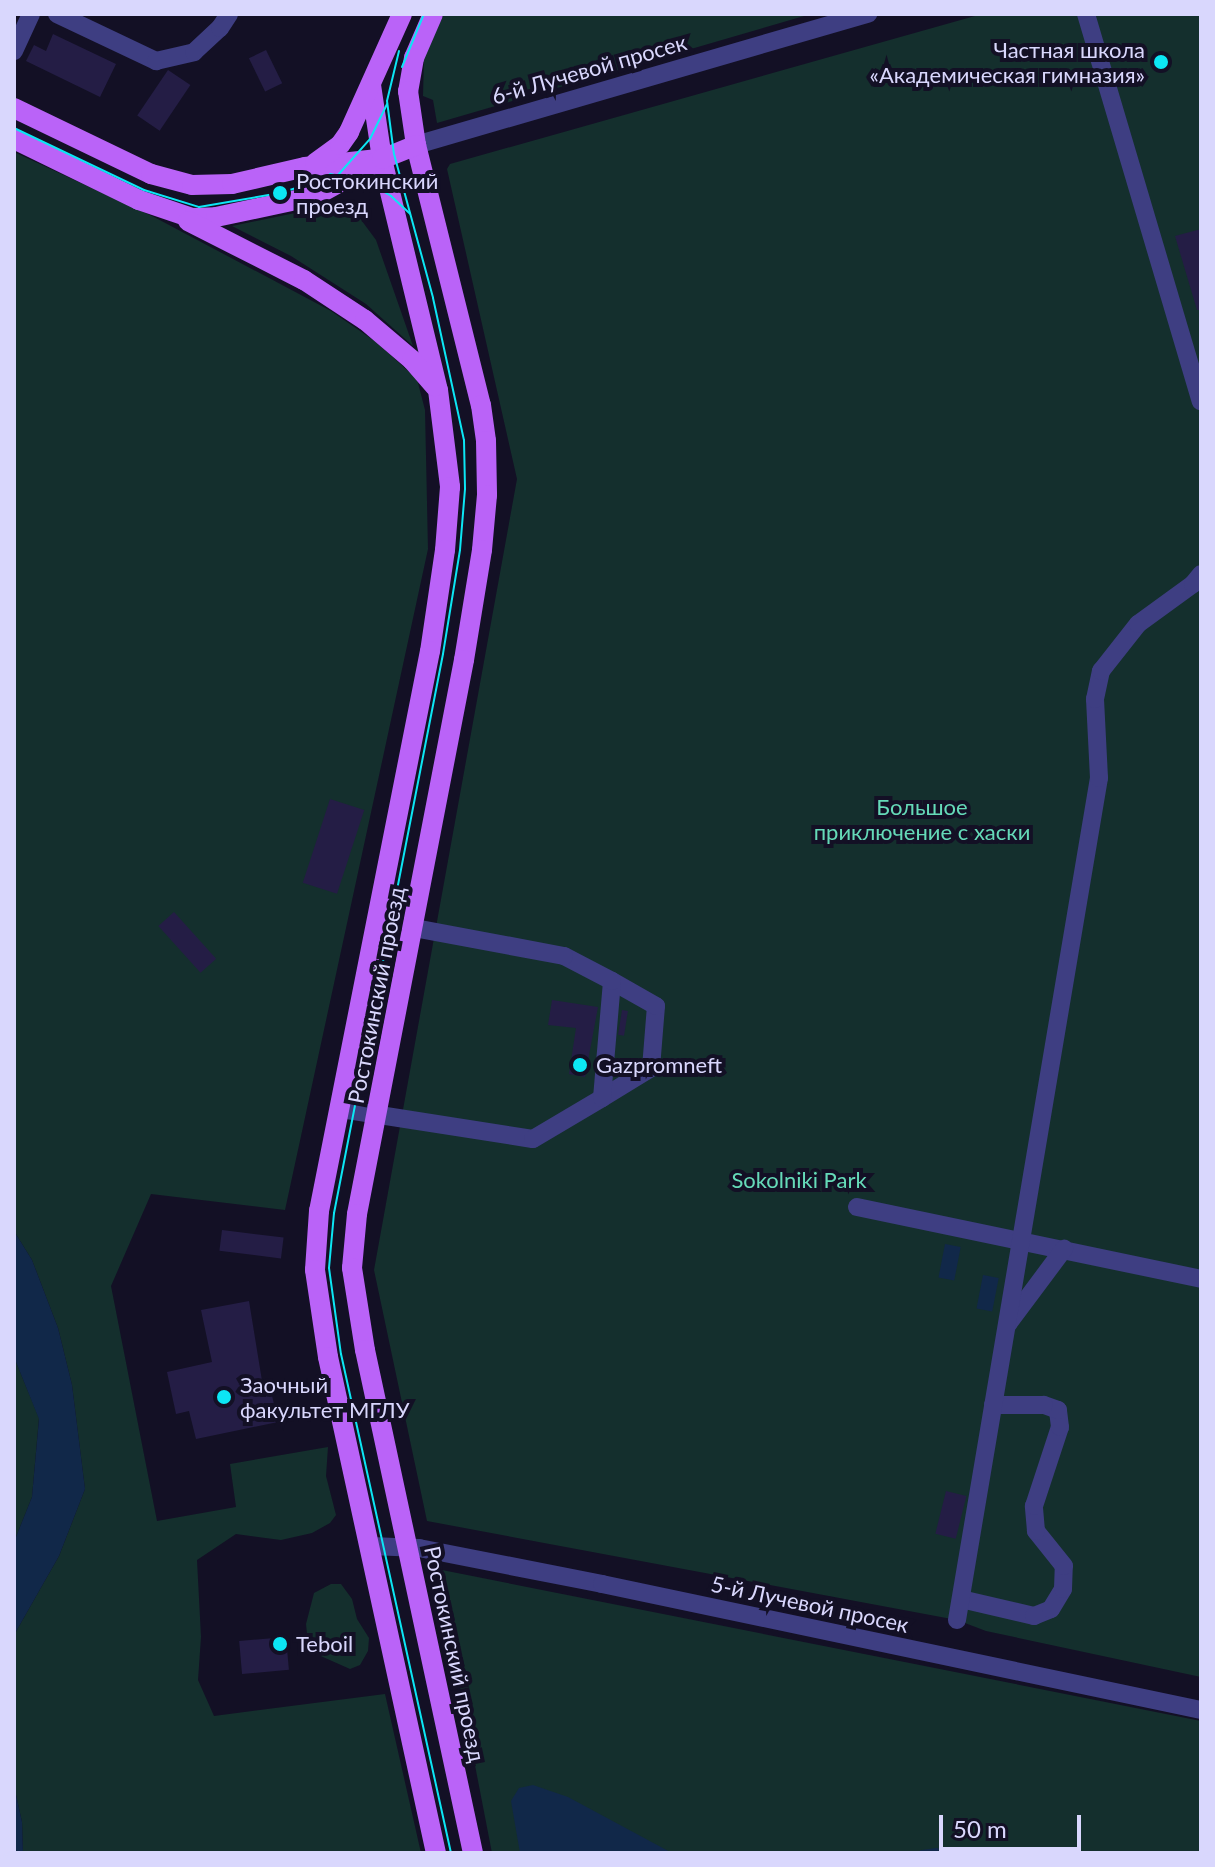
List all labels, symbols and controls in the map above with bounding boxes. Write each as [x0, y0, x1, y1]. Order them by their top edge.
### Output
street label: 6-й Лучевой просек [489, 29, 689, 109]
place label: Частная школа «Академическая гимназия» [870, 36, 1145, 88]
marker: Частная школа «Академическая гимназия» [1152, 53, 1170, 71]
place label: Ростокинский проезд [296, 167, 438, 218]
marker: Ростокинский проезд [271, 184, 289, 202]
park label: Большое приключение с хаски [814, 793, 1030, 844]
street label: Ростокинский проезд [342, 884, 410, 1106]
place label: Gazpromneft [596, 1052, 722, 1078]
marker: Gazpromneft [571, 1056, 589, 1074]
park label: Sokolniki Park [731, 1167, 867, 1193]
place label: Заочный факультет МГЛУ [240, 1371, 409, 1422]
marker: Заочный факультет МГЛУ [215, 1388, 233, 1406]
street label: Ростокинский проезд [419, 1544, 491, 1764]
street label: 5-й Лучевой просек [709, 1570, 911, 1638]
place label: Teboil [296, 1631, 353, 1657]
marker: Teboil [271, 1635, 289, 1653]
scale bar [943, 1799, 1085, 1849]
text: 50 m [953, 1814, 1007, 1843]

